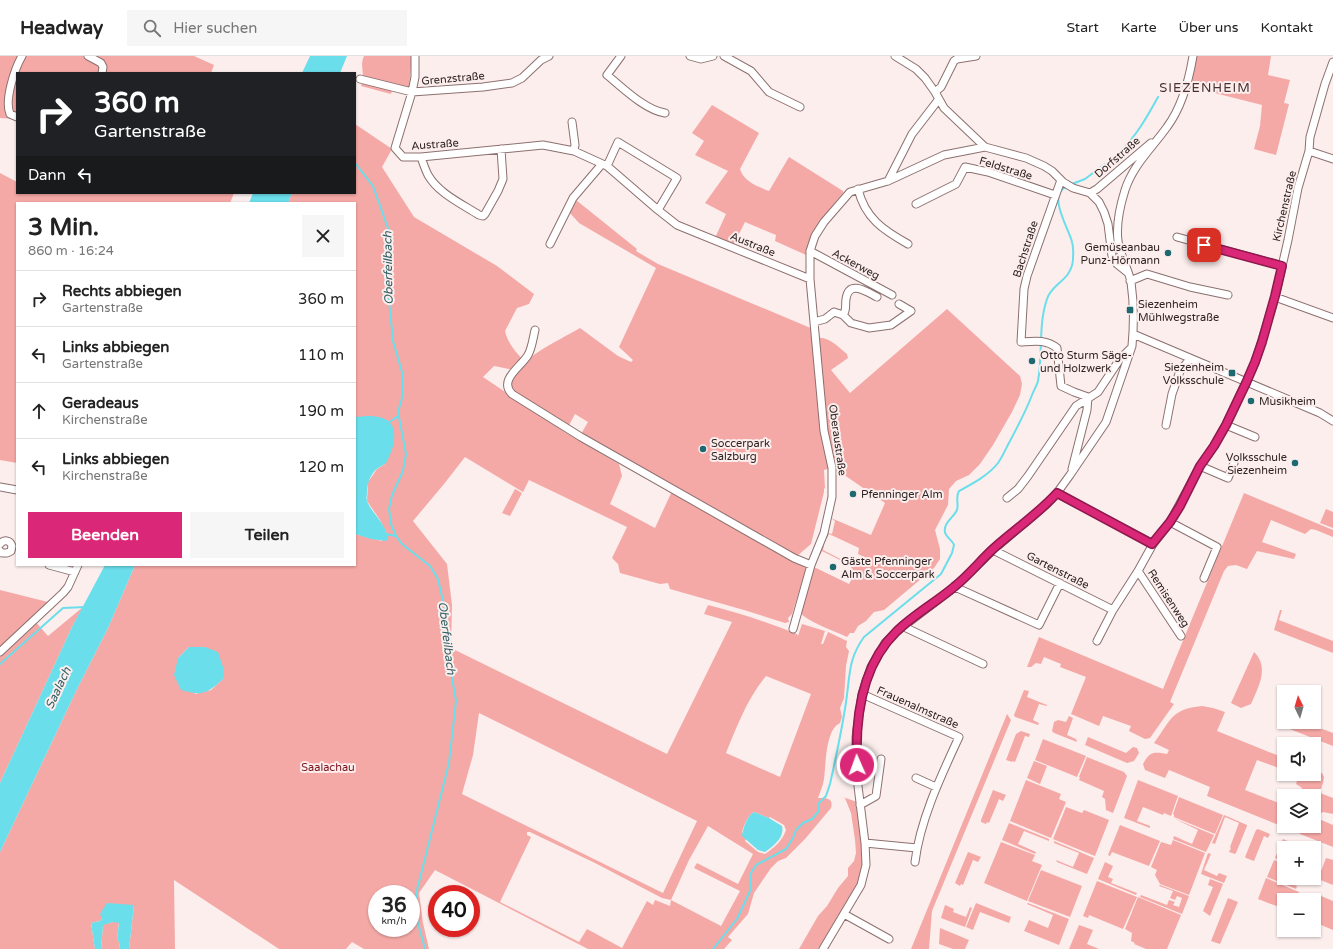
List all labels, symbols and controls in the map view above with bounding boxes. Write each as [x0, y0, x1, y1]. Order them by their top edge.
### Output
search box [127, 10, 407, 46]
text: Headway [20, 17, 103, 39]
icon: search [141, 17, 163, 39]
text: Hier suchen [173, 19, 257, 37]
text: Start [1067, 19, 1099, 36]
text: Karte [1121, 19, 1157, 36]
text: Über uns [1179, 19, 1239, 36]
text: Kontakt [1261, 19, 1313, 36]
street label: Grenzstraße [421, 69, 485, 88]
district label: SIEZENHEIM [1159, 80, 1251, 96]
text: 360 m [94, 86, 180, 120]
icon: right [28, 88, 80, 140]
text: Gartenstraße [94, 120, 206, 142]
street label: Dorfstraße [1092, 134, 1143, 181]
street label: Austraße [411, 136, 459, 153]
street label: Feldstraße [978, 154, 1034, 183]
icon: left [74, 164, 96, 186]
text: Dann [28, 166, 66, 184]
street label: Kirchenstraße [1270, 169, 1299, 243]
text: 3 Min. [28, 213, 99, 242]
button: close [302, 215, 344, 257]
street label: Bachstraße [1010, 219, 1041, 279]
pin [1187, 228, 1221, 262]
water label: Oberfeilbach [380, 230, 396, 305]
street label: Austraße [728, 230, 777, 259]
icon: arrive [1193, 234, 1215, 256]
place label: Gemüseanbau Punz-Hörmann [1081, 241, 1160, 267]
text: 860 m · 16:24 [28, 243, 114, 259]
street label: Ackerweg [830, 246, 882, 282]
marker: Gemüseanbau Punz-Hörmann [1163, 248, 1173, 258]
text: Rechts abbiegen [62, 282, 182, 300]
icon: right [28, 288, 50, 310]
text: 360 m [298, 290, 344, 308]
place label: Siezenheim Mühlwegstraße [1138, 298, 1219, 324]
text: Gartenstraße [62, 300, 143, 316]
marker: Siezenheim Mühlwegstraße [1125, 305, 1135, 315]
text: Links abbiegen [62, 338, 169, 356]
icon: left [28, 344, 50, 366]
text: 110 m [298, 346, 344, 364]
place label: Otto Sturm Säge- und Holzwerk [1040, 349, 1132, 375]
text: Gartenstraße [62, 356, 143, 372]
marker: Otto Sturm Säge- und Holzwerk [1027, 356, 1037, 366]
place label: Siezenheim Volksschule [1163, 361, 1224, 387]
marker: Siezenheim Volksschule [1227, 368, 1237, 378]
text: Geradeaus [62, 394, 139, 412]
place label: Musikheim [1259, 395, 1316, 408]
marker: Musikheim [1246, 396, 1256, 406]
icon: ahead [28, 400, 50, 422]
text: 190 m [298, 402, 344, 420]
street label: Oberaustraße [826, 404, 849, 477]
text: Kirchenstraße [62, 412, 148, 428]
place label: Soccerpark Salzburg [711, 437, 770, 463]
marker: Soccerpark Salzburg [698, 444, 708, 454]
text: Links abbiegen [62, 450, 169, 468]
place label: Volksschule Siezenheim [1226, 451, 1287, 477]
icon: left [28, 456, 50, 478]
text: 120 m [298, 458, 344, 476]
marker: Volksschule Siezenheim [1290, 458, 1300, 468]
text: Kirchenstraße [62, 468, 148, 484]
place label: Pfenninger Alm [861, 488, 943, 501]
marker: Pfenninger Alm [848, 489, 858, 499]
button: Beenden [28, 512, 182, 558]
button: Teilen [190, 512, 344, 558]
street label: Gartenstraße [1024, 549, 1091, 592]
place label: Gäste Pfenninger Alm & Soccerpark [841, 555, 935, 581]
marker: Gäste Pfenninger Alm & Soccerpark [828, 562, 838, 572]
street label: Remisenweg [1145, 567, 1192, 630]
water label: Oberfeilbach [436, 601, 459, 676]
water label: Saalach [42, 664, 74, 711]
street label: Frauenalmstraße [875, 684, 961, 731]
north arrow [1277, 685, 1321, 729]
map controls [1277, 685, 1321, 937]
button: sound [1277, 737, 1321, 781]
position arrow [836, 744, 878, 786]
park label: Saalachau [301, 761, 355, 774]
button: layers [1277, 789, 1321, 833]
button: + [1277, 841, 1321, 885]
speed limit sign: 40 [428, 885, 480, 937]
button: − [1277, 893, 1321, 937]
text: 36 [381, 894, 407, 918]
text: km/h [381, 915, 407, 927]

